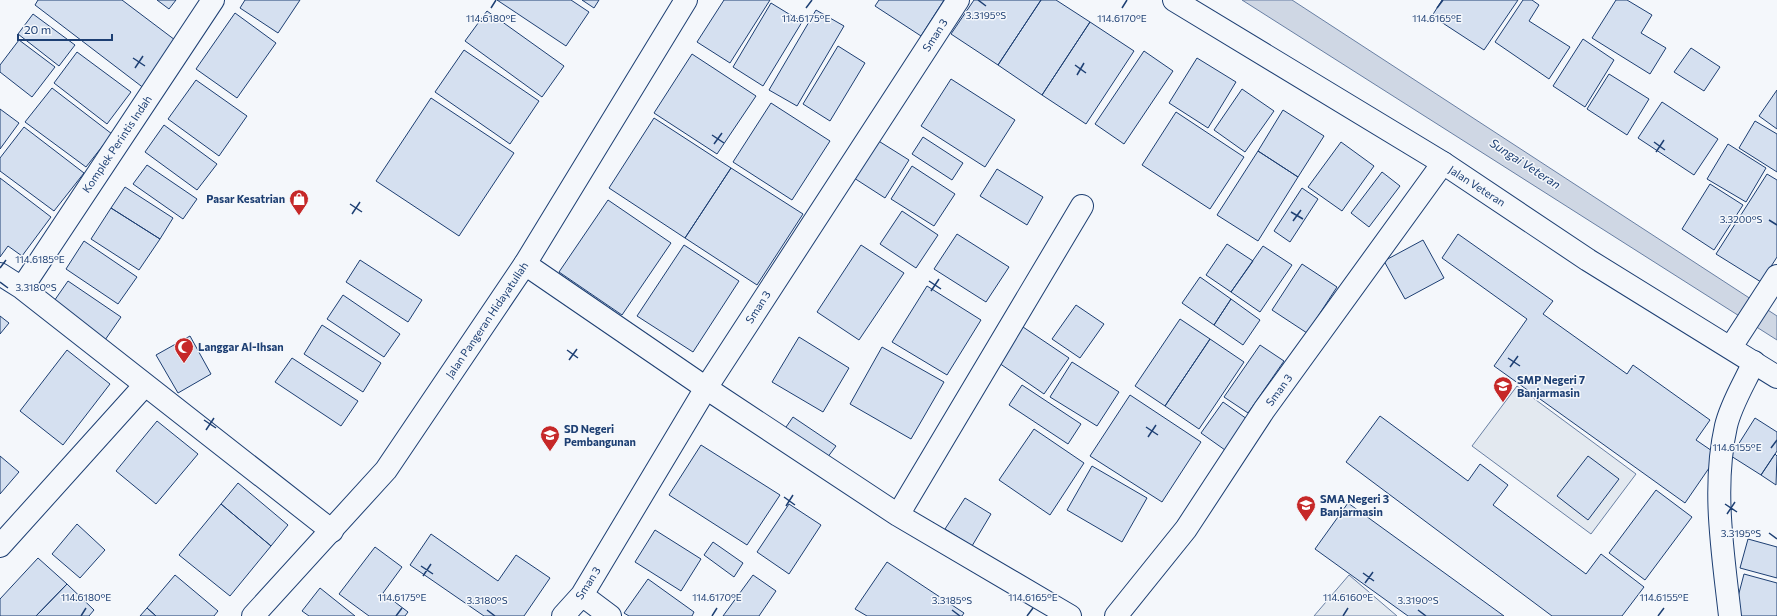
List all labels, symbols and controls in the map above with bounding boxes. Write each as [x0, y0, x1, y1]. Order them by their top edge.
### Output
text: 3.3195°S [966, 9, 1006, 21]
text: 114.6180°E [466, 12, 516, 24]
text: 114.6175°E [782, 12, 830, 24]
text: 114.6170°E [1097, 12, 1147, 24]
text: 114.6165°E [1412, 12, 1462, 24]
scale bar [18, 16, 112, 42]
street label: Sman 3 [919, 16, 950, 54]
text: 20 m [24, 22, 51, 36]
street label: Komplek Perintis Indah [79, 93, 154, 195]
water label: Sungai Veteran [1488, 135, 1564, 191]
street label: Jalan Veteran [1446, 162, 1508, 210]
shop icon: Pasar Kesatrian [288, 188, 310, 216]
place label: Pasar Kesatrian [206, 192, 285, 205]
text: 3.3200°S [1720, 213, 1762, 225]
text: 114.6185°E [15, 253, 65, 265]
street label: Jalan Pangeran Hidayatullah [443, 259, 531, 381]
text: 3.3180°S [15, 281, 57, 293]
street label: Sman 3 [742, 288, 773, 326]
mosque icon: Langgar Al-Ihsan [173, 336, 195, 364]
place label: Langgar Al-Ihsan [198, 340, 284, 353]
street label: Sman 3 [1263, 371, 1295, 408]
place label: SMP Negeri 7 Banjarmasin [1517, 373, 1585, 399]
school or university icon: SMP Negeri 7 Banjarmasin [1492, 375, 1514, 403]
place label: SD Negeri Pembangunan [564, 422, 636, 448]
school or university icon: SD Negeri Pembangunan [539, 424, 561, 452]
text: 114.6155°E [1712, 441, 1762, 453]
place label: SMA Negeri 3 Banjarmasin [1320, 492, 1389, 518]
school or university icon: SMA Negeri 3 Banjarmasin [1295, 494, 1317, 522]
text: 3.3195°S [1721, 527, 1761, 539]
street label: Sman 3 [572, 564, 603, 602]
text: 114.6180°E [61, 591, 111, 603]
text: 114.6175°E [378, 591, 426, 603]
text: 114.6170°E [692, 591, 742, 603]
text: 114.6165°E [1008, 591, 1058, 603]
text: 114.6160°E [1323, 591, 1373, 603]
text: 114.6155°E [1639, 591, 1689, 603]
text: 3.3180°S [466, 594, 508, 606]
text: 3.3185°S [932, 594, 972, 606]
text: 3.3190°S [1397, 594, 1439, 606]

